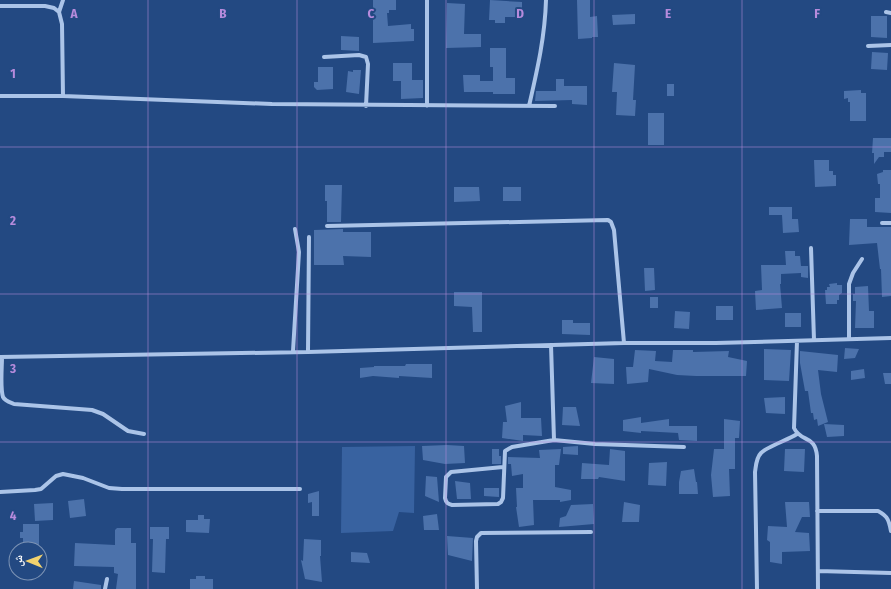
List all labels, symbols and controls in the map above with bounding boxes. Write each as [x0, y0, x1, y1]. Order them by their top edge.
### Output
text: A [69, 6, 78, 21]
text: B [219, 6, 227, 21]
text: C [368, 6, 375, 21]
text: D [516, 6, 524, 21]
text: E [665, 6, 671, 21]
text: F [814, 6, 820, 21]
text: 1 [10, 66, 16, 81]
text: 2 [9, 213, 16, 228]
text: 3 [9, 361, 16, 376]
text: 4 [10, 508, 17, 523]
north arrow [8, 541, 48, 581]
text: ش [12, 555, 26, 567]

